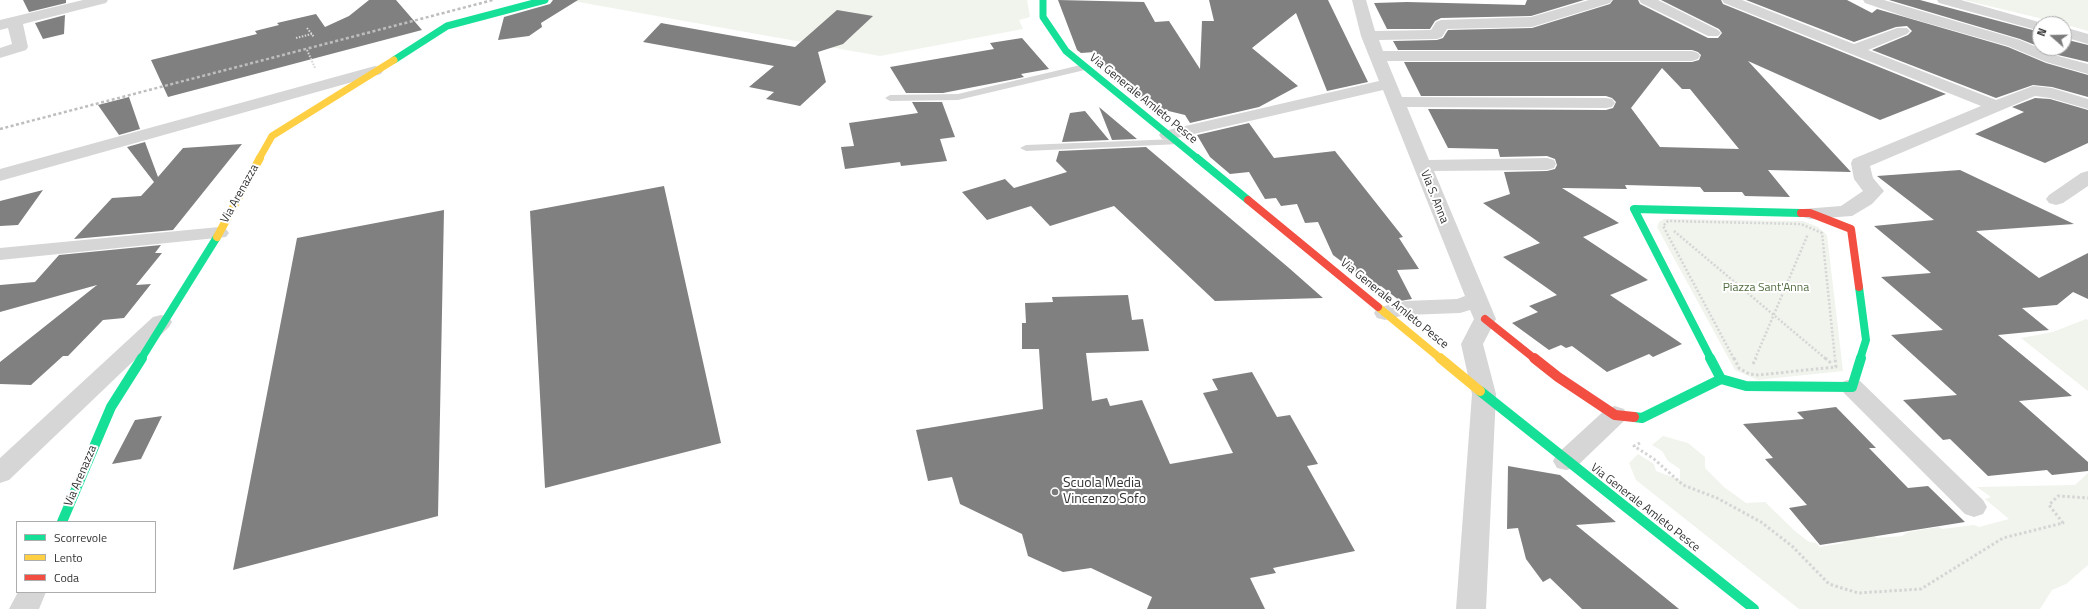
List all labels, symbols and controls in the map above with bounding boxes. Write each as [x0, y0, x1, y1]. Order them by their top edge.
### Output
north arrow [2032, 16, 2072, 56]
text: N [2033, 26, 2050, 39]
street label: Via Generale Amleto Pesce [1086, 51, 1200, 147]
street label: Via Arenazza [218, 162, 262, 226]
street label: Via S. Anna [1417, 168, 1451, 226]
street label: Via Generale Amleto Pesce [1337, 256, 1451, 352]
park label: Piazza Sant'Anna [1723, 281, 1809, 295]
street label: Via Arenazza [62, 443, 100, 509]
street label: Via Generale Amleto Pesce [1587, 461, 1703, 555]
place label: Scuola Media Vincenzo Sofo [1063, 476, 1146, 508]
marker: Scuola Media Vincenzo Sofo [1050, 487, 1060, 497]
legend [16, 521, 156, 593]
text: Scorrevole [54, 528, 107, 547]
text: Lento [54, 548, 83, 567]
text: Coda [54, 568, 79, 587]

